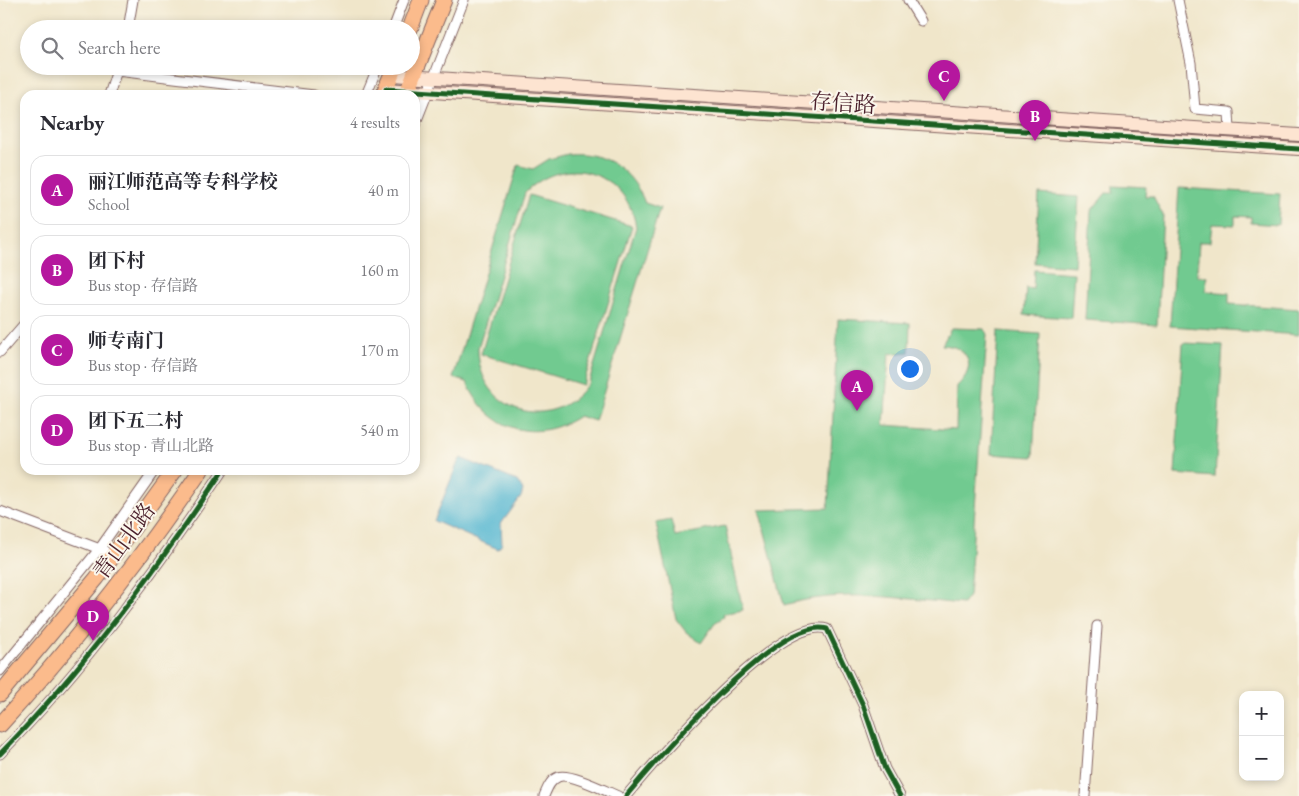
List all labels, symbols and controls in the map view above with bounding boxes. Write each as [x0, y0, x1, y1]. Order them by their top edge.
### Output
search box [20, 20, 420, 75]
icon: search [38, 34, 66, 62]
text: Search here [78, 35, 160, 60]
pin: C [928, 60, 960, 101]
street label: 存信路 [809, 86, 877, 120]
pin: B [1019, 100, 1051, 141]
text: Nearby [40, 109, 104, 136]
text: 4 results [350, 112, 400, 133]
text: 丽江师范高等专科学校 [88, 169, 278, 194]
text: A [51, 180, 63, 201]
text: 40 m [368, 180, 399, 201]
text: School [88, 194, 130, 215]
text: 团下村 [88, 248, 145, 273]
text: B [52, 260, 62, 281]
text: 160 m [360, 260, 399, 281]
text: Bus stop · 存信路 [88, 275, 198, 296]
text: 师专南门 [88, 328, 164, 353]
text: C [51, 340, 63, 361]
text: 170 m [360, 340, 399, 361]
text: Bus stop · 存信路 [88, 355, 198, 376]
your location [897, 356, 923, 382]
pin: A [841, 370, 873, 411]
text: 团下五二村 [88, 408, 183, 433]
text: D [51, 420, 63, 441]
text: 540 m [360, 420, 399, 441]
text: Bus stop · 青山北路 [88, 435, 214, 456]
street label: 青山北路 [86, 497, 162, 585]
pin: D [77, 600, 109, 641]
map controls [1239, 691, 1284, 781]
button: + [1239, 691, 1284, 736]
button: − [1239, 736, 1284, 781]

